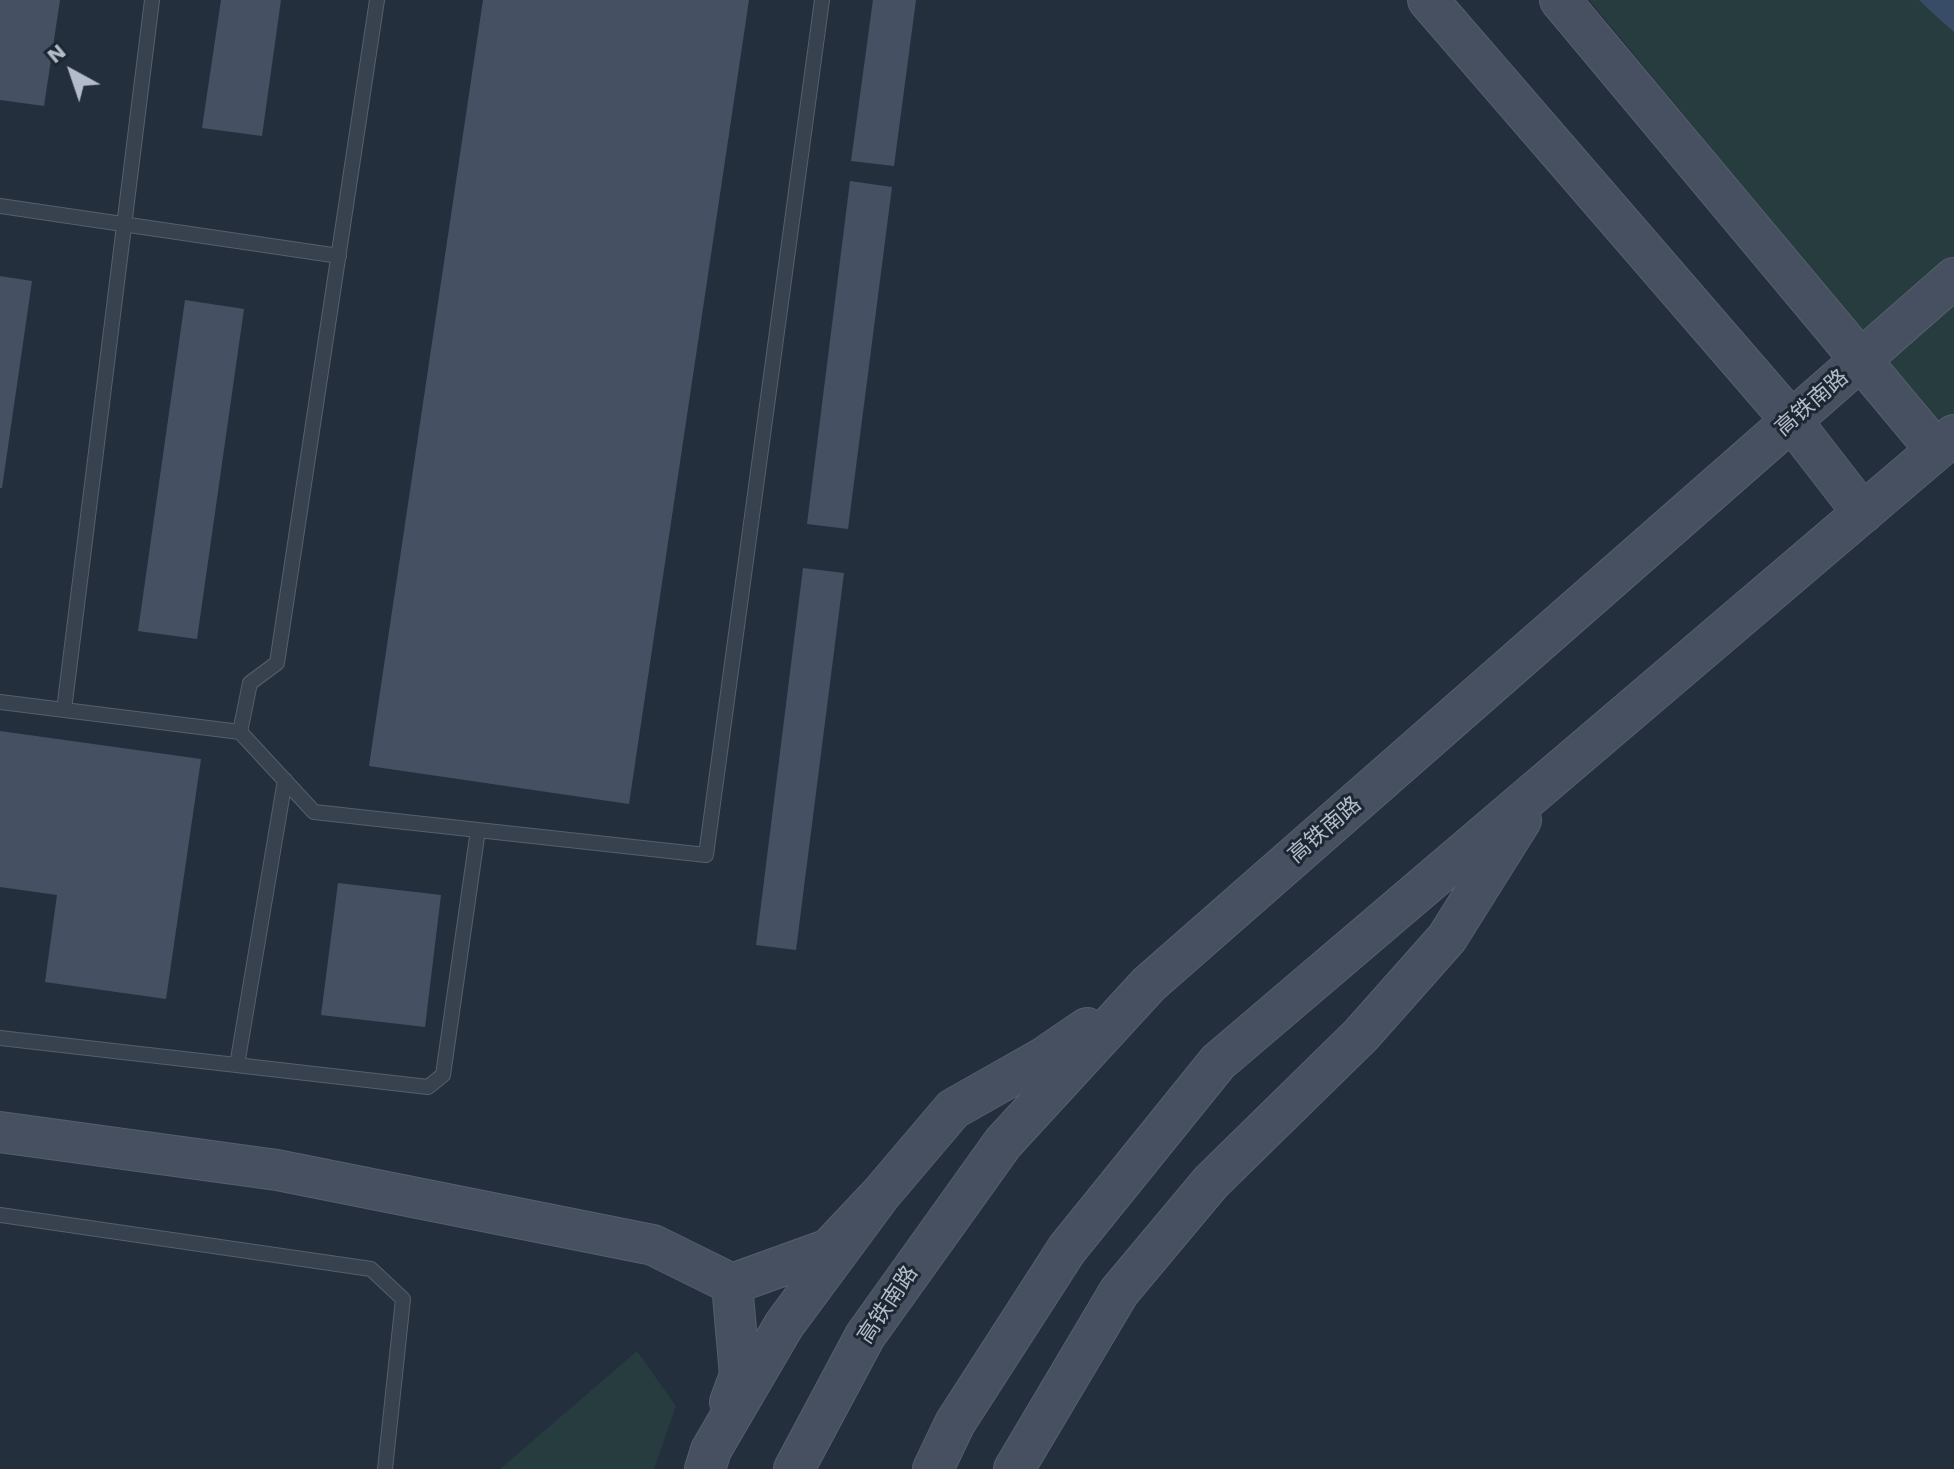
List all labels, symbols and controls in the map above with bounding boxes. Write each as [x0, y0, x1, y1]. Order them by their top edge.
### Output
north arrow [32, 32, 112, 112]
text: N [42, 38, 71, 68]
street label: 高铁南路 [1770, 364, 1854, 442]
street label: 高铁南路 [1283, 791, 1367, 869]
street label: 高铁南路 [852, 1261, 924, 1349]

